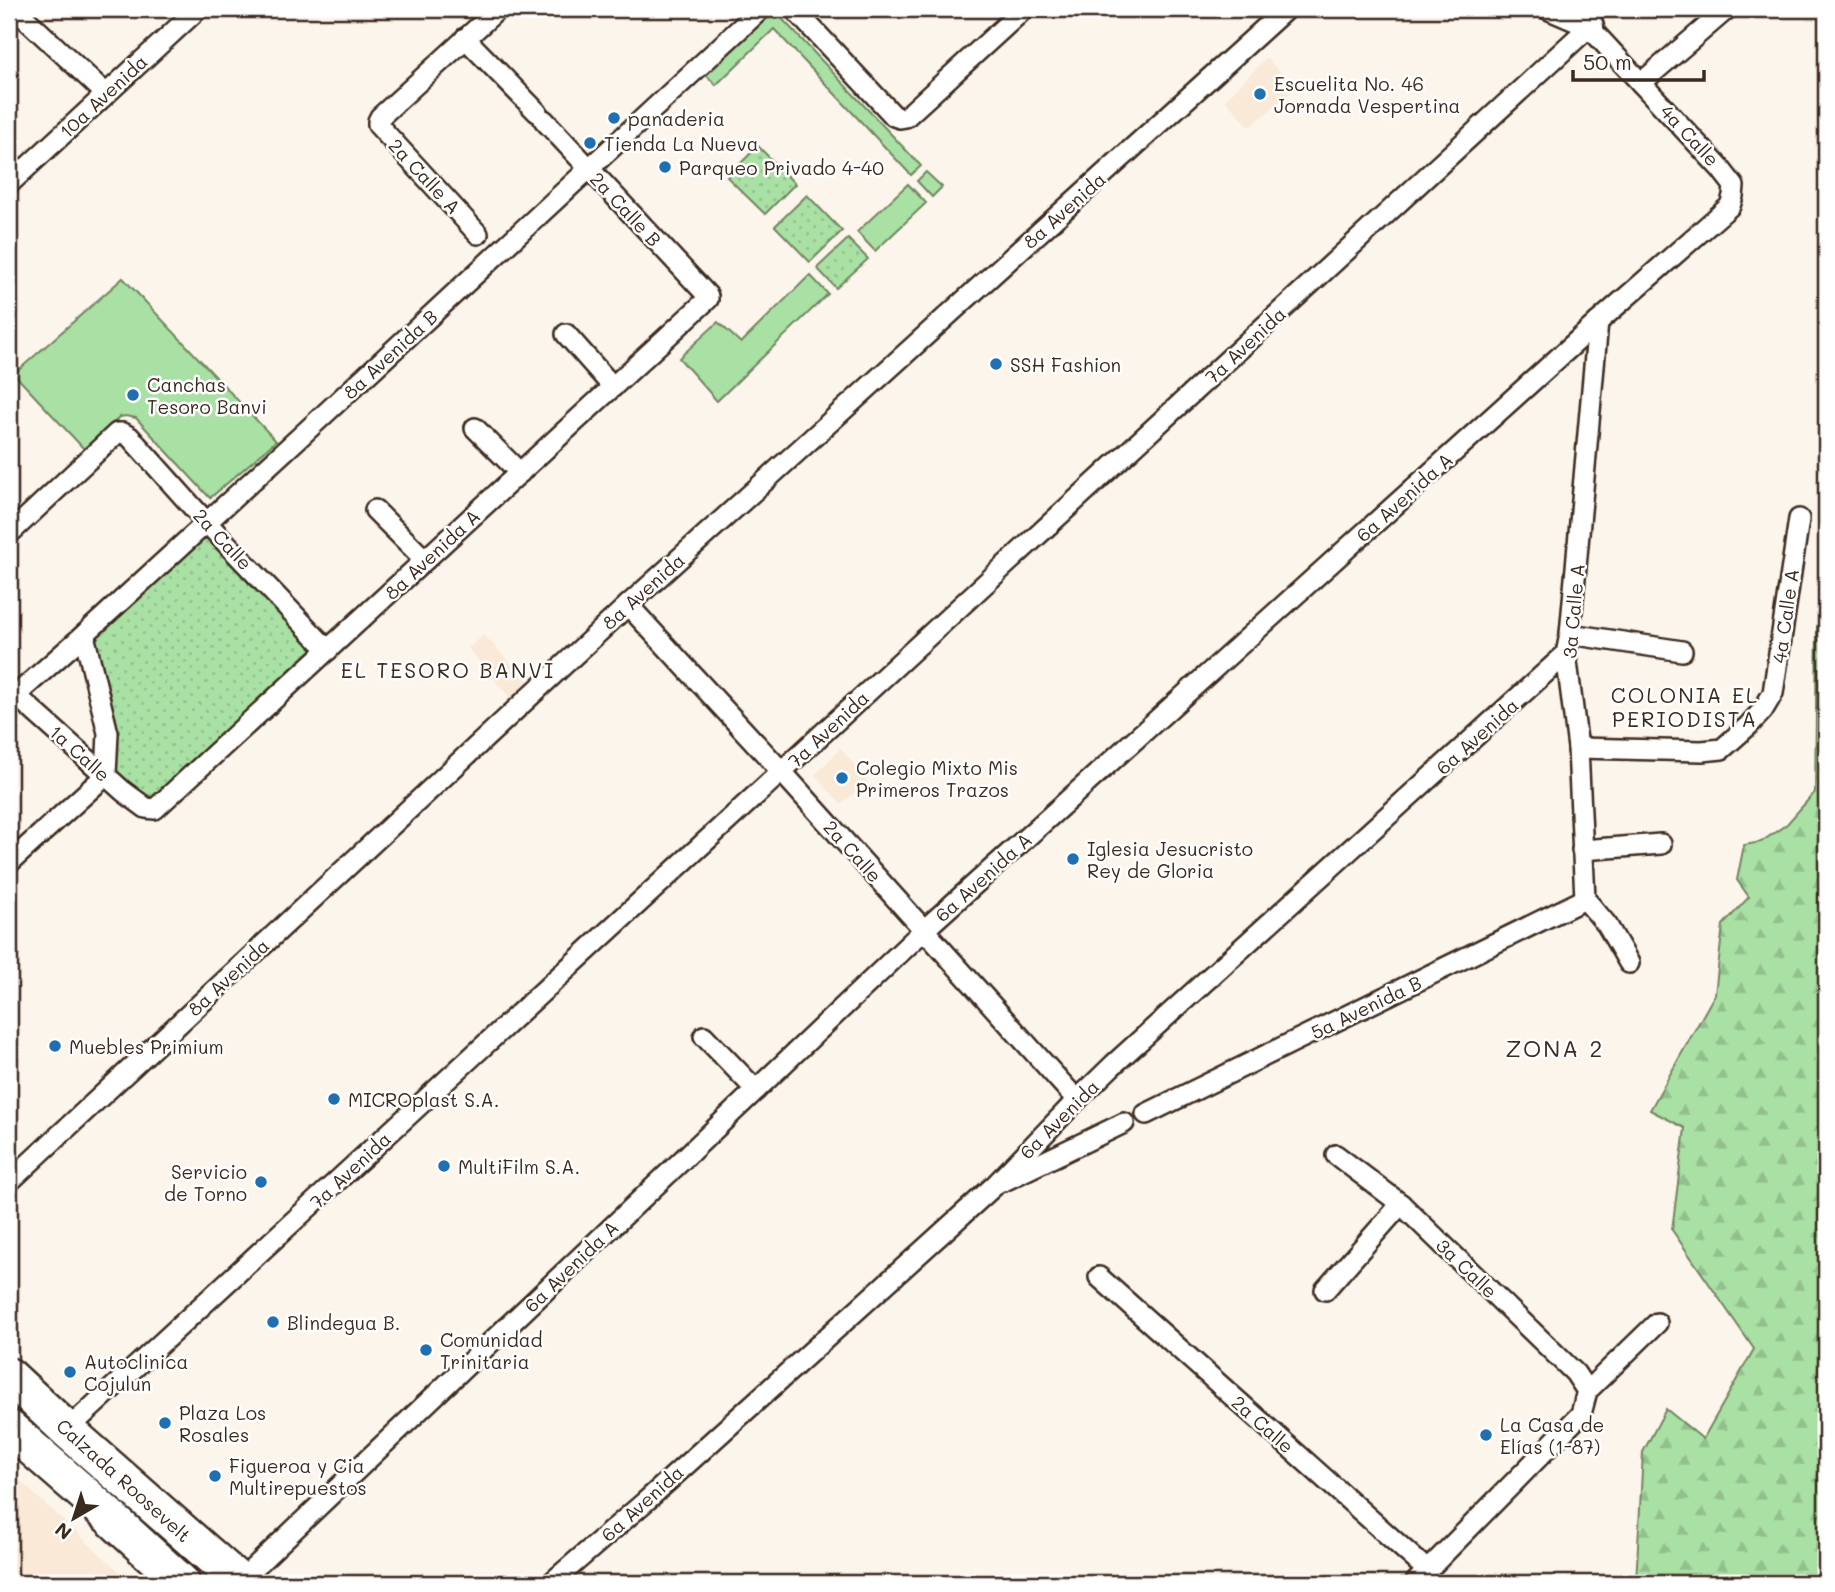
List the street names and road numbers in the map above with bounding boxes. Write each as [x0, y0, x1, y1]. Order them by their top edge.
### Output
street label: 10a Avenida [54, 49, 152, 143]
street label: 4a Calle [1655, 99, 1725, 171]
street label: 2a Calle A [384, 133, 466, 219]
street label: 2a Calle B [585, 166, 667, 252]
street label: 8a Avenida [1017, 166, 1111, 254]
street label: 7a Avenida [1199, 301, 1291, 389]
street label: 8a Avenida B [337, 304, 443, 404]
street label: 6a Avenida A [1350, 447, 1458, 547]
street label: 2a Calle [188, 503, 258, 575]
street label: 8a Avenida A [379, 503, 485, 605]
street label: 8a Avenida [596, 547, 690, 635]
street label: 3a Calle A [1556, 563, 1590, 659]
street label: 4a Calle A [1766, 567, 1804, 665]
street label: 7a Avenida [782, 685, 874, 773]
street label: 6a Avenida [1430, 692, 1524, 780]
street label: 1a Calle [44, 719, 116, 787]
street label: 2a Calle [819, 815, 887, 887]
street label: 6a Avenida A [929, 827, 1037, 927]
street label: 8a Avenida [182, 933, 274, 1021]
street label: 5a Avenida B [1307, 969, 1425, 1045]
street label: 6a Avenida [1014, 1074, 1104, 1164]
street label: 7a Avenida [304, 1126, 396, 1214]
street label: 6a Avenida A [518, 1215, 624, 1317]
street label: 3a Calle [1431, 1233, 1503, 1303]
street label: 2a Calle [1227, 1390, 1299, 1458]
street label: Calzada Roosevelt [51, 1413, 197, 1547]
street label: 6a Avenida [595, 1459, 689, 1547]

